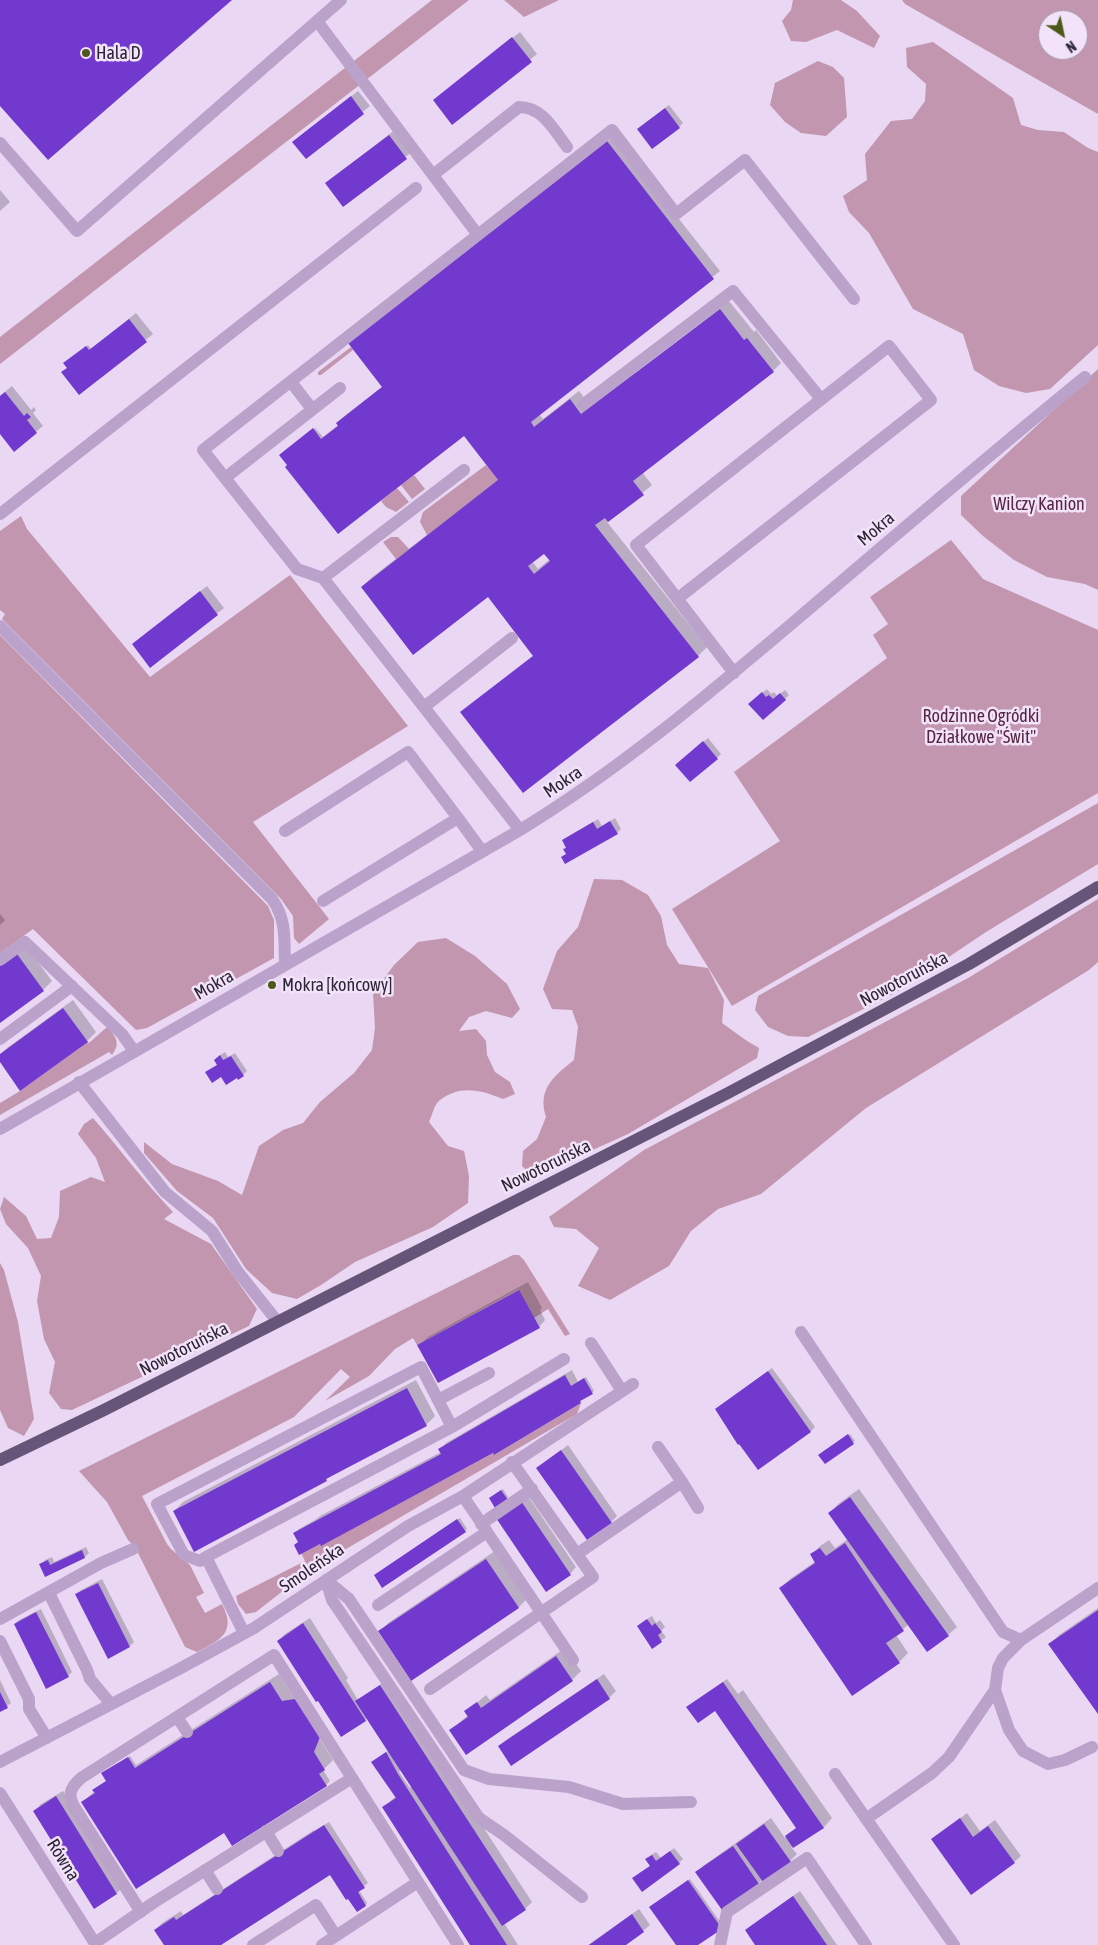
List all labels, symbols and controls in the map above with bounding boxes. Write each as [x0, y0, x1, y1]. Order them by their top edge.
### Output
north arrow [1038, 10, 1088, 60]
text: N [1063, 38, 1079, 56]
place label: Hala D [96, 42, 141, 64]
marker: Hala D [80, 47, 92, 59]
park label: Wilczy Kanion [993, 493, 1085, 515]
street label: Mokra [853, 507, 899, 551]
park label: Rodzinne Ogródki Działkowe "Świt" [923, 705, 1039, 748]
street label: Mokra [540, 761, 586, 803]
street label: Nowotoruńska [856, 947, 952, 1011]
street label: Mokra [191, 965, 237, 1005]
place label: Mokra [końcowy] [282, 974, 392, 996]
marker: Mokra [końcowy] [266, 979, 278, 991]
street label: Nowotoruńska [498, 1135, 594, 1197]
street label: Nowotoruńska [136, 1317, 232, 1381]
street label: Smoleńska [276, 1539, 348, 1597]
street label: Równa [42, 1835, 84, 1885]

